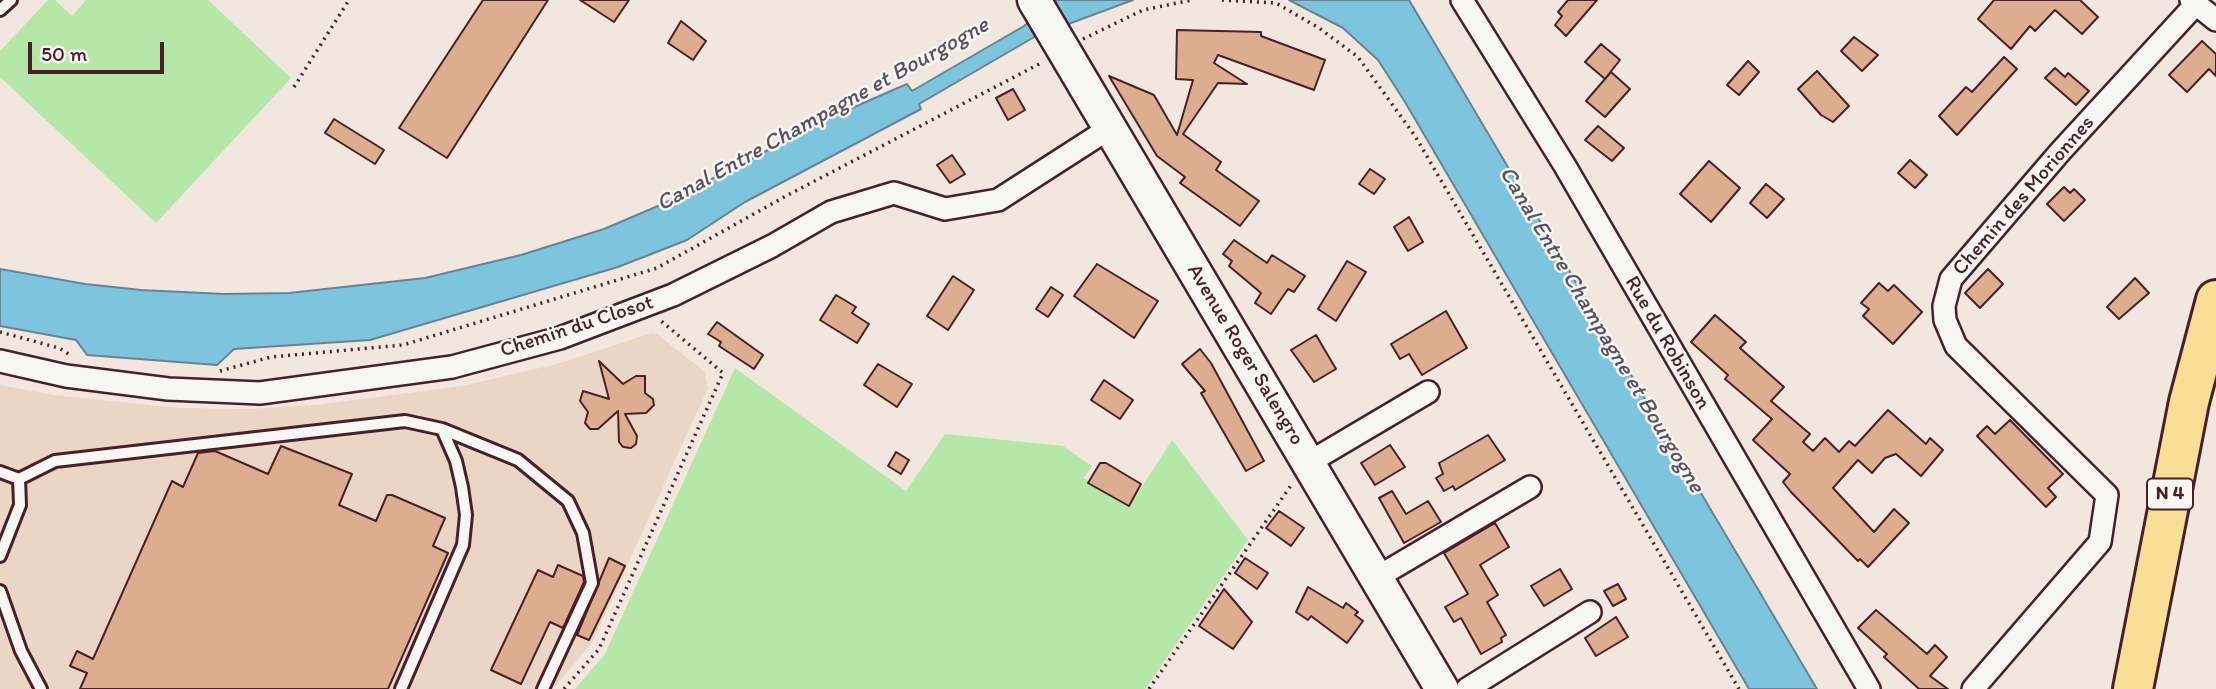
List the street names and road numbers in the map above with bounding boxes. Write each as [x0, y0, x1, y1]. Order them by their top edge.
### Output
street label: Chemin des Morionnes [1948, 111, 2100, 281]
street label: Avenue Roger Salengro [1181, 260, 1309, 450]
street label: Rue du Robinson [1619, 272, 1715, 414]
street label: Chemin du Closot [497, 290, 657, 364]
road number: N 4 [2147, 478, 2193, 509]

